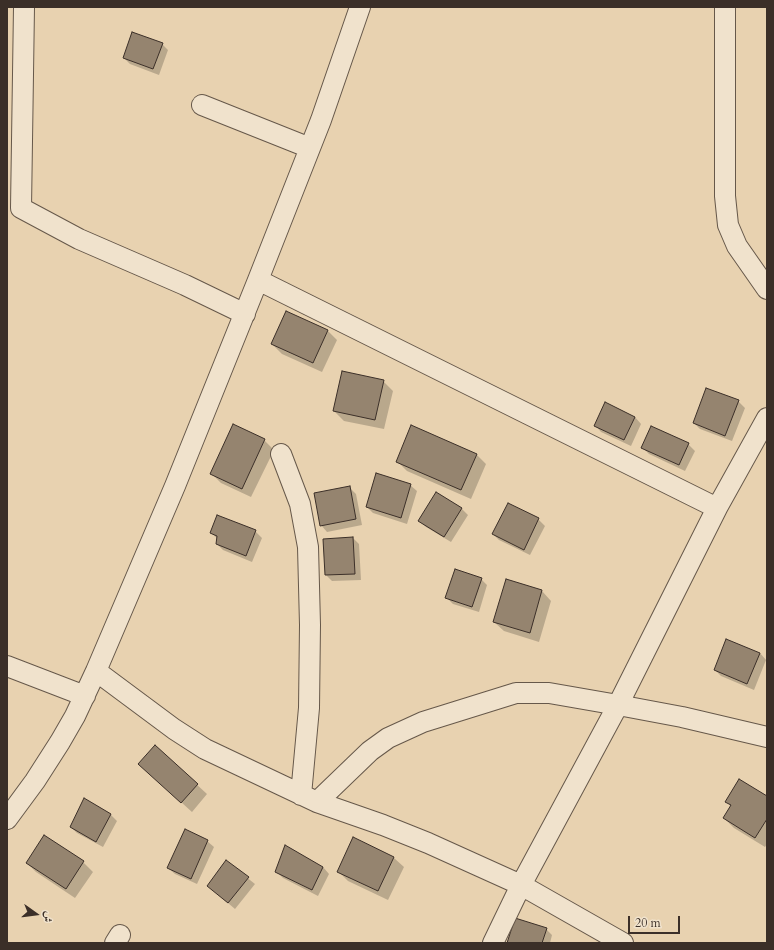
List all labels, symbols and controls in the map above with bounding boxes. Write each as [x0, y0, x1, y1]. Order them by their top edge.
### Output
north arrow [16, 894, 56, 934]
scale bar [630, 908, 682, 934]
text: ش [40, 910, 57, 924]
text: 20 m [635, 915, 661, 931]

